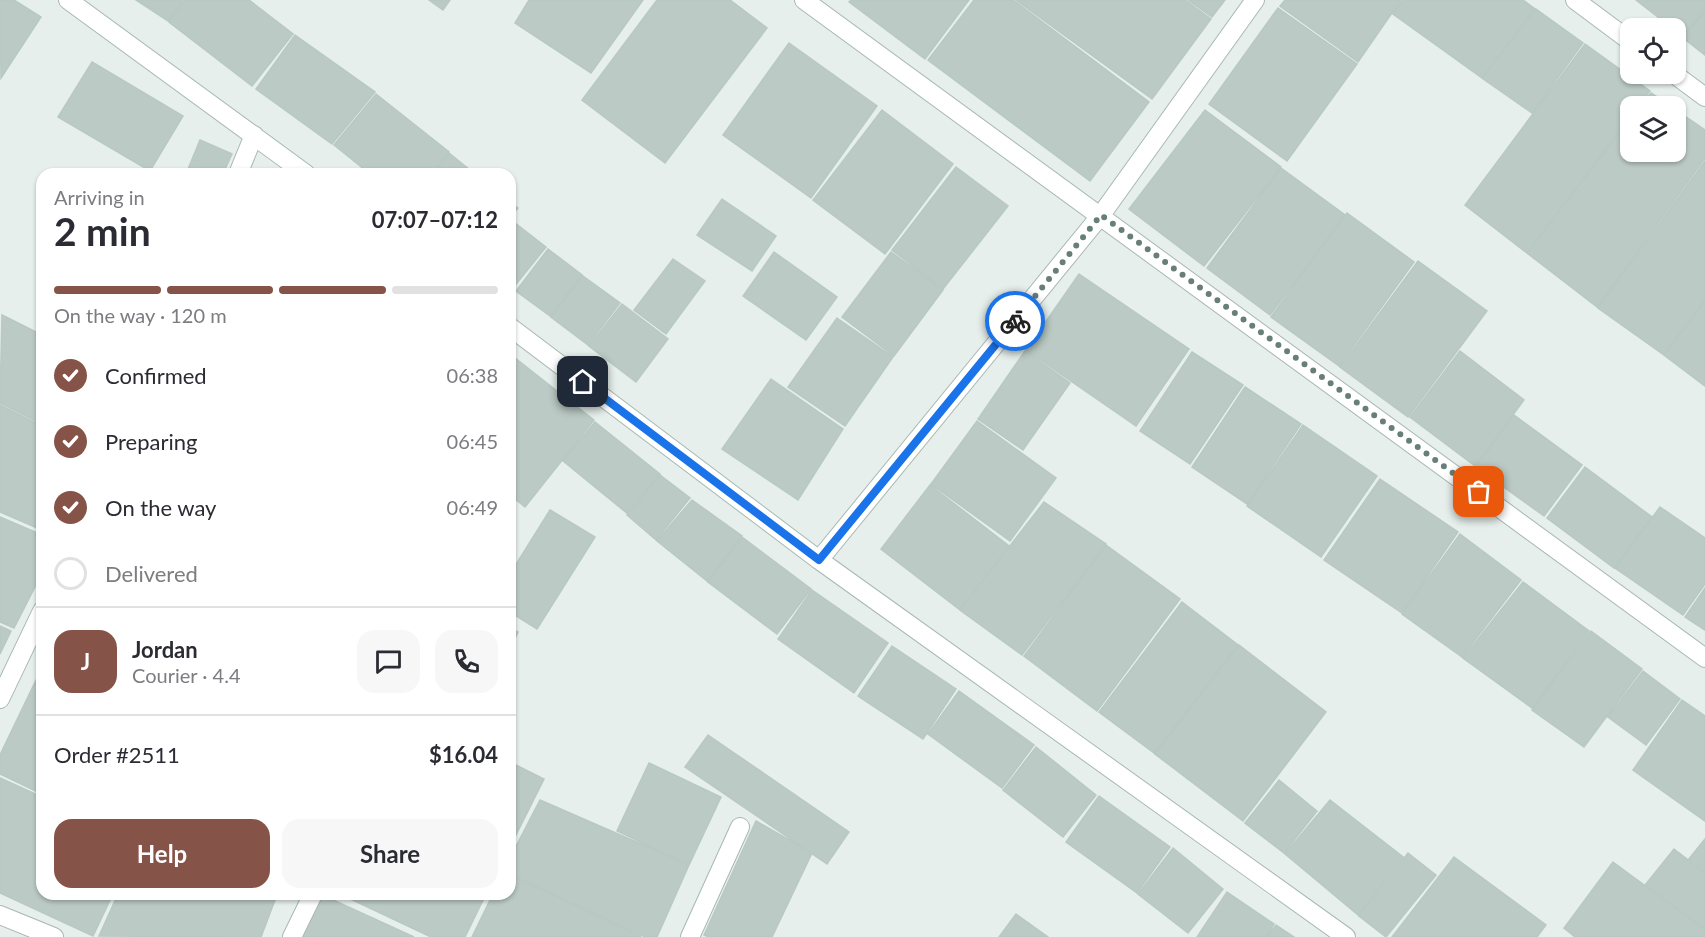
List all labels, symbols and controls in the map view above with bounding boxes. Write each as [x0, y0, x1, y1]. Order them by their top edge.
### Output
map controls [1620, 18, 1686, 162]
button: locate [1620, 18, 1686, 84]
button: layers [1620, 96, 1686, 162]
text: Arriving in [54, 185, 145, 209]
text: 07:07–07:12 [372, 206, 498, 233]
text: 2 min [54, 208, 151, 254]
courier [985, 291, 1045, 351]
text: On the way · 120 m [54, 303, 227, 327]
icon: bike [999, 305, 1032, 338]
pin [557, 356, 608, 407]
icon: check [54, 359, 87, 392]
text: Confirmed [105, 362, 207, 389]
text: 06:38 [447, 363, 498, 387]
icon: home [566, 365, 599, 398]
icon: check [54, 425, 87, 458]
text: Preparing [105, 428, 197, 455]
text: 06:45 [447, 429, 498, 453]
pin [1453, 466, 1504, 517]
icon: bag [1462, 475, 1495, 508]
icon: check [54, 491, 87, 524]
text: On the way [105, 494, 216, 521]
text: 06:49 [447, 495, 498, 519]
text: Delivered [105, 560, 198, 587]
button: chat [357, 630, 420, 693]
button: phone [435, 630, 498, 693]
text: Jordan [132, 636, 198, 663]
text: J [81, 648, 90, 675]
text: Courier · 4.4 [132, 663, 241, 687]
text: Order #2511 [54, 741, 180, 768]
text: $16.04 [429, 741, 498, 768]
button: Help [54, 819, 270, 888]
button: Share [282, 819, 498, 888]

